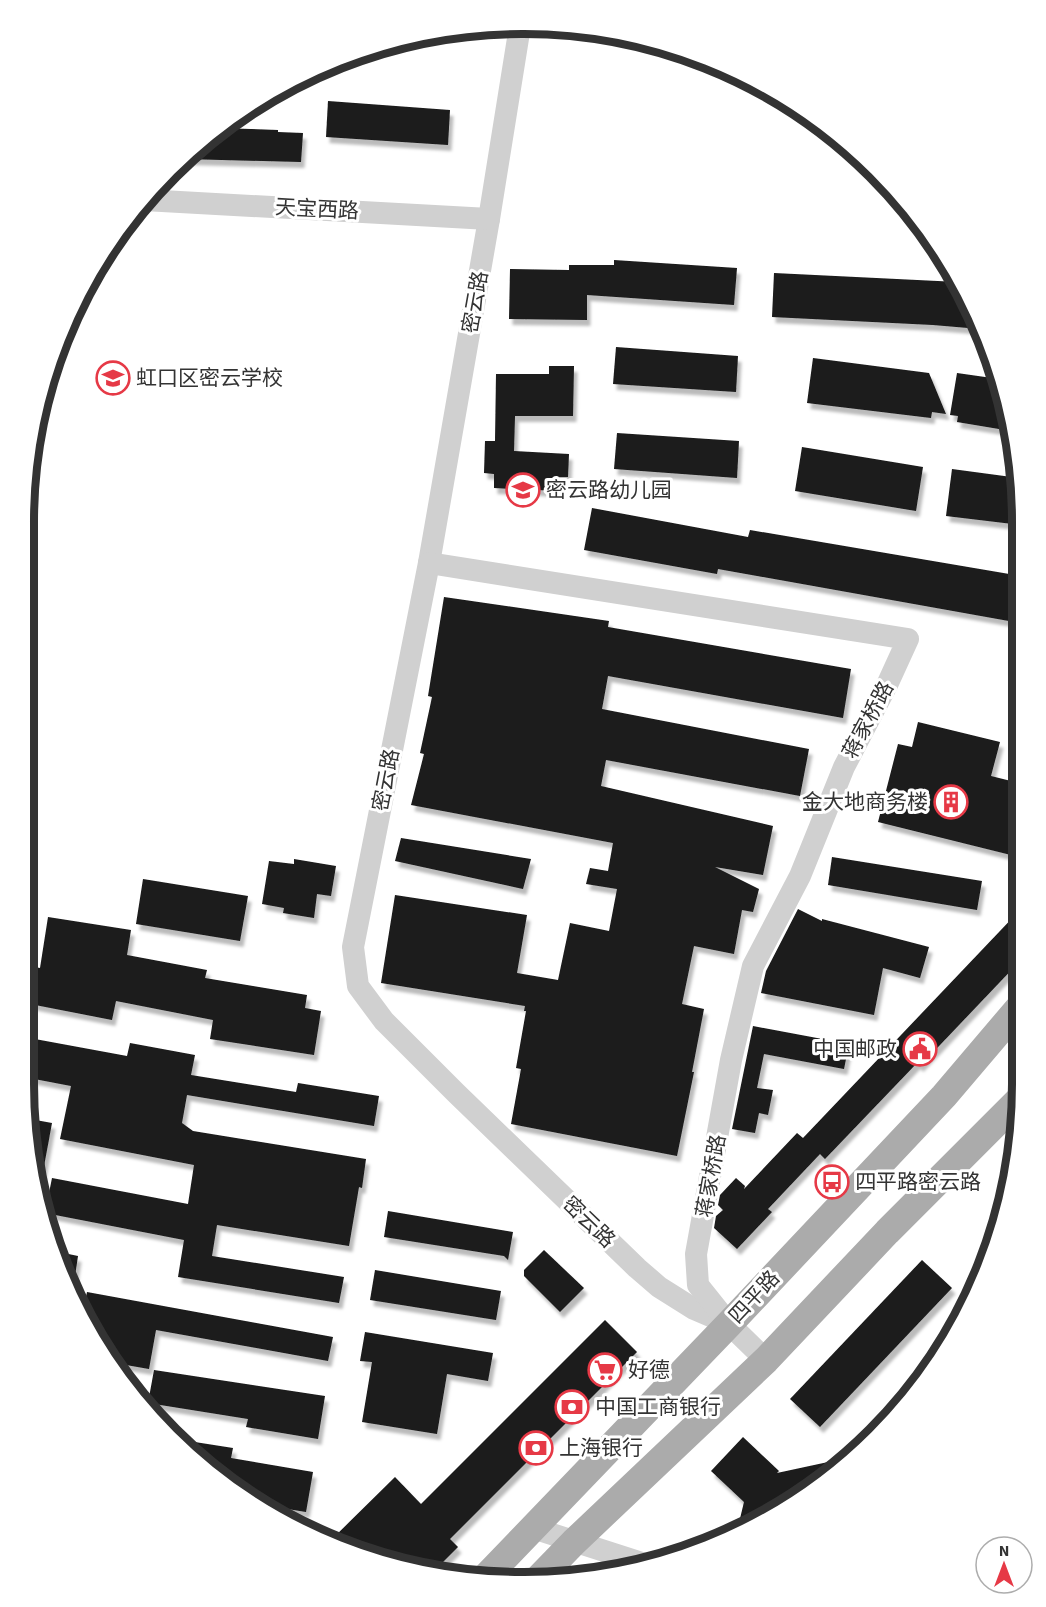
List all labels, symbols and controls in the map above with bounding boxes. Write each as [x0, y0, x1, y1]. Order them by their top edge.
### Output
street label: 天宝西路 [274, 192, 360, 226]
street label: 密云路 [455, 268, 495, 336]
school or university icon: 虹口区密云学校 [95, 360, 131, 396]
place label: 虹口区密云学校 [136, 363, 283, 393]
school or university icon: 密云路幼儿园 [505, 472, 541, 508]
place label: 密云路幼儿园 [546, 475, 672, 505]
street label: 蒋家桥路 [835, 676, 901, 764]
street label: 密云路 [365, 746, 407, 814]
building icon: 金大地商务楼 [933, 784, 969, 820]
place label: 金大地商务楼 [802, 787, 928, 817]
public building icon: 中国邮政 [902, 1031, 938, 1067]
place label: 中国邮政 [813, 1034, 897, 1064]
street label: 蒋家桥路 [689, 1132, 733, 1220]
bus stop icon: 四平路密云路 [814, 1164, 850, 1200]
place label: 四平路密云路 [855, 1167, 981, 1197]
street label: 密云路 [556, 1189, 622, 1255]
street label: 四平路 [722, 1264, 786, 1330]
supermarket icon: 好德 [587, 1352, 623, 1388]
place label: 好德 [628, 1355, 670, 1385]
bank icon: 中国工商银行 [554, 1389, 590, 1425]
place label: 中国工商银行 [595, 1392, 721, 1422]
bank icon: 上海银行 [518, 1430, 554, 1466]
place label: 上海银行 [559, 1433, 643, 1463]
north arrow [974, 1535, 1034, 1595]
text: N [999, 1540, 1009, 1562]

